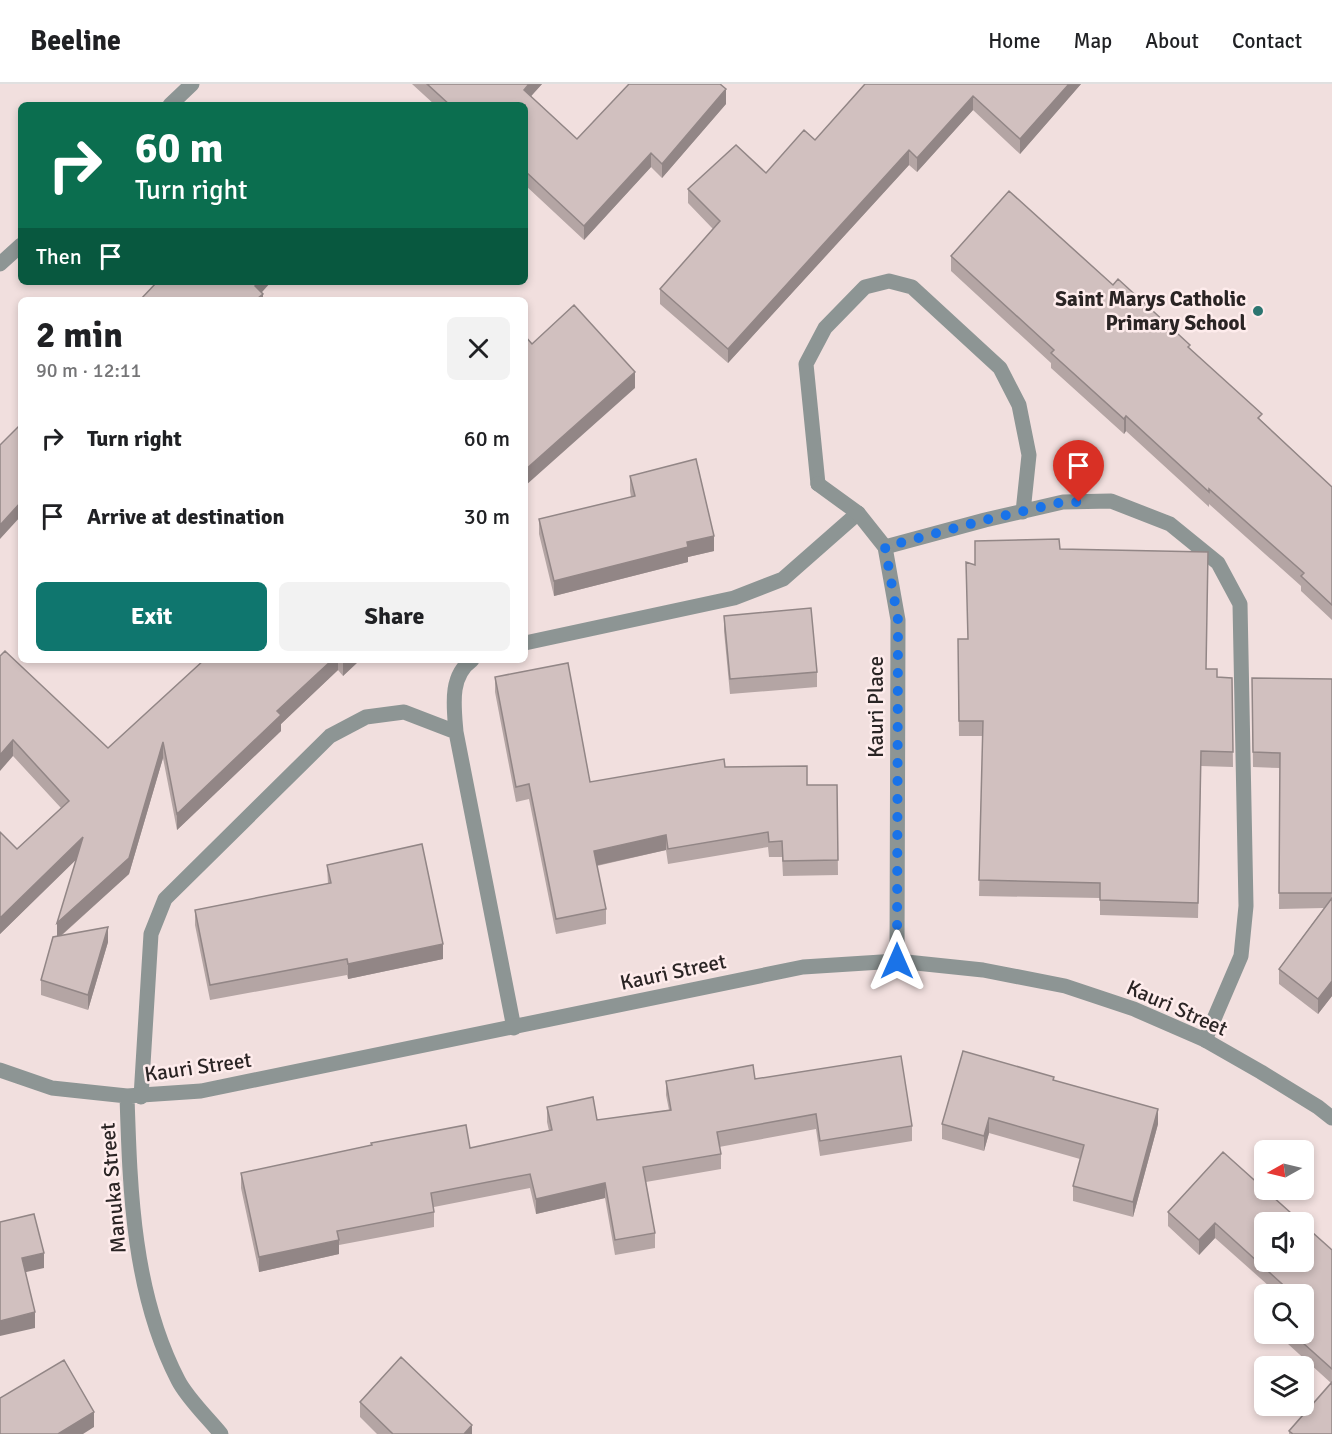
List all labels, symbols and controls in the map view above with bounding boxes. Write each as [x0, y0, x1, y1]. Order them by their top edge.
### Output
text: Beeline [30, 24, 121, 58]
text: Home [988, 28, 1041, 54]
text: Map [1074, 28, 1112, 54]
text: About [1145, 28, 1199, 54]
text: Contact [1232, 28, 1302, 54]
text: 60 m [135, 123, 224, 174]
icon: right [36, 126, 114, 204]
text: Turn right [135, 174, 248, 207]
icon: arrive [94, 240, 127, 273]
text: Then [36, 243, 82, 270]
place label: Saint Marys Catholic Primary School [1055, 286, 1246, 336]
marker: Saint Marys Catholic Primary School [1251, 304, 1265, 318]
text: 2 min [36, 313, 123, 358]
button: close [447, 317, 510, 380]
text: 90 m · 12:11 [36, 358, 141, 383]
icon: right [36, 422, 69, 455]
text: Turn right [87, 425, 182, 452]
text: 60 m [464, 425, 510, 452]
pin [1053, 440, 1104, 502]
icon: arrive [1062, 449, 1095, 482]
icon: arrive [36, 500, 69, 533]
text: Arrive at destination [87, 503, 284, 530]
text: 30 m [464, 503, 510, 530]
button: Exit [36, 582, 267, 651]
button: Share [279, 582, 510, 651]
street label: Kauri Place [863, 656, 889, 758]
position arrow [865, 929, 929, 993]
street label: Kauri Street [618, 948, 728, 996]
street label: Kauri Street [1122, 974, 1232, 1042]
street label: Kauri Street [143, 1047, 253, 1087]
street label: Manuka Street [94, 1122, 132, 1254]
north arrow [1254, 1140, 1314, 1200]
map controls [1254, 1140, 1314, 1416]
button: sound [1254, 1212, 1314, 1272]
button: search [1254, 1284, 1314, 1344]
button: layers [1254, 1356, 1314, 1416]

